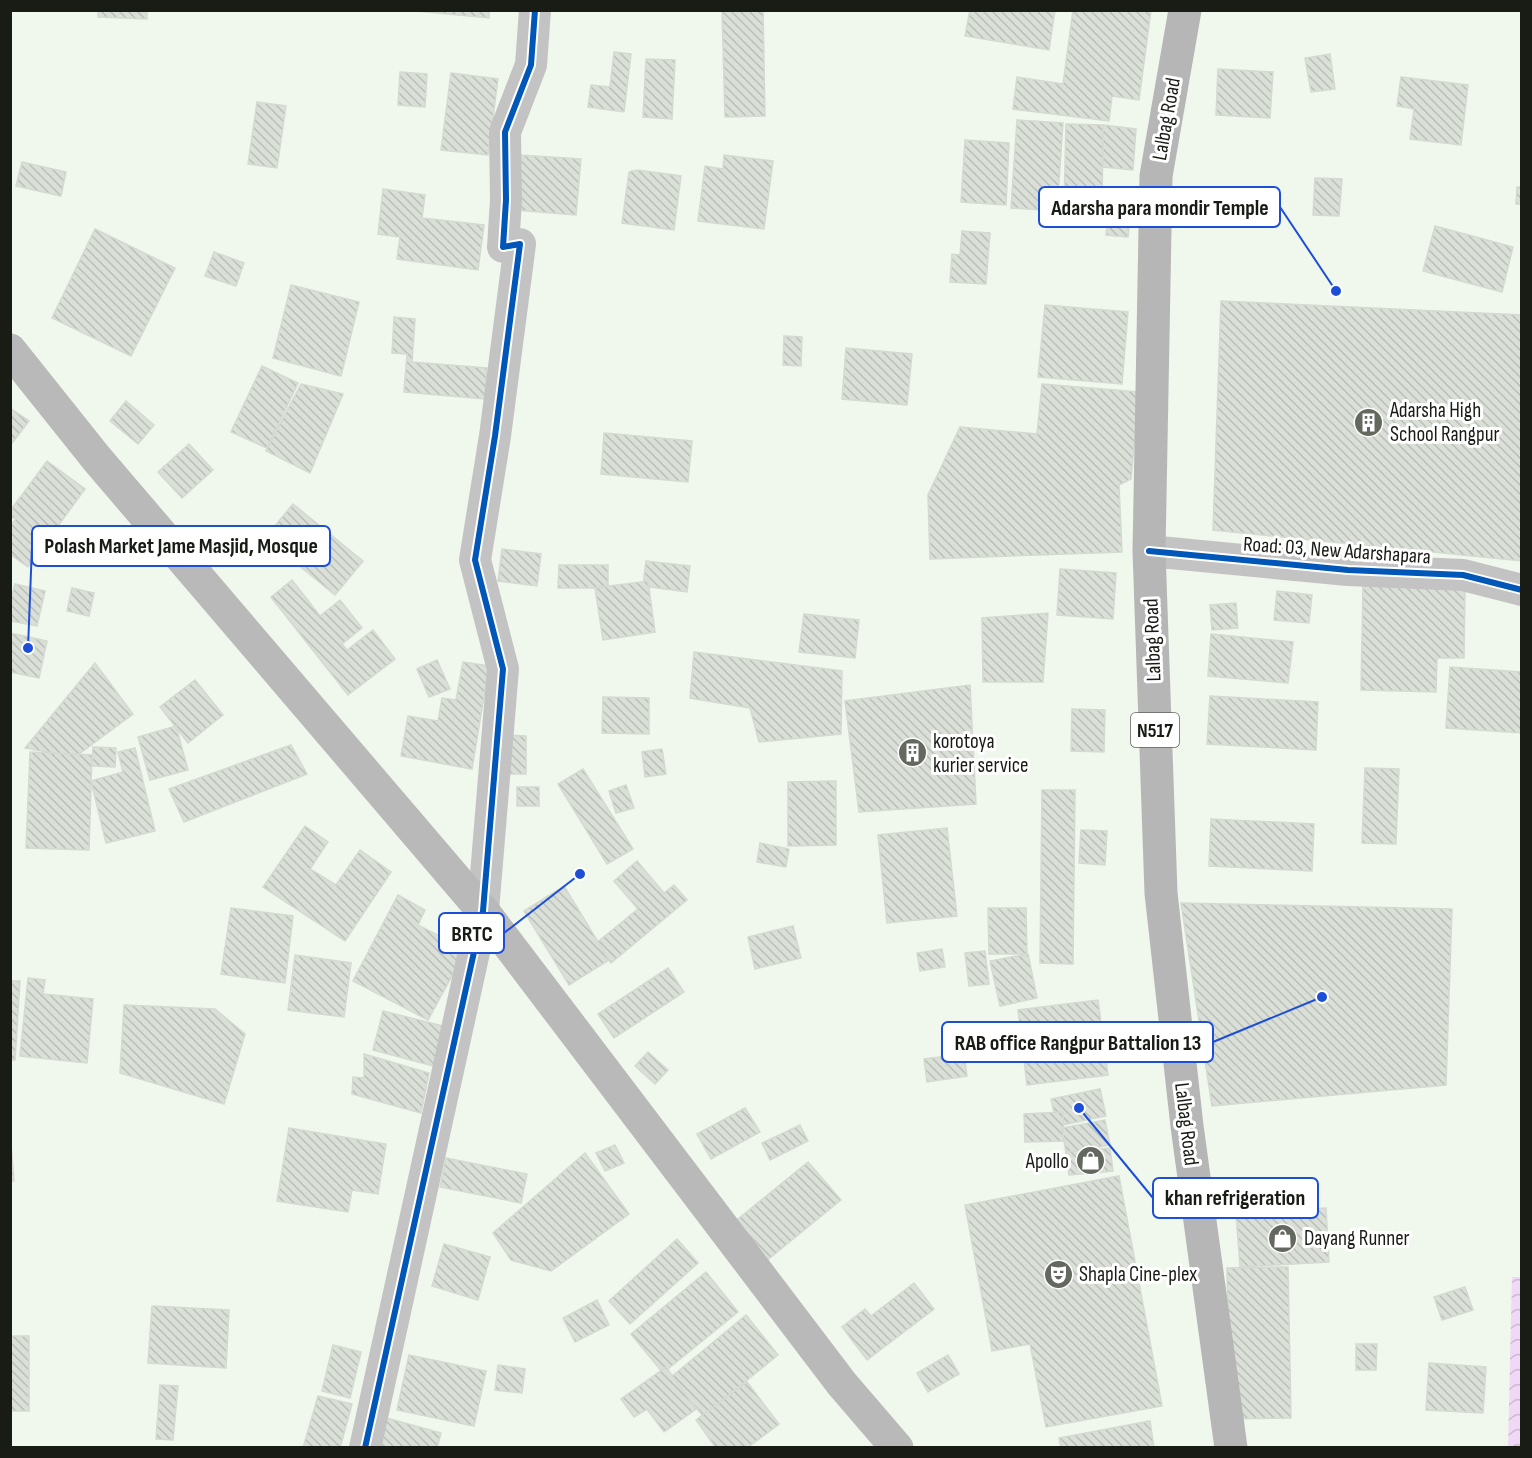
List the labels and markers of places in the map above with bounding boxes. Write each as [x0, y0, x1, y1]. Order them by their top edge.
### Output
callout: Adarsha para mondir Temple [1039, 187, 1280, 227]
place label: Adarsha High School Rangpur [1389, 398, 1499, 447]
building icon: Adarsha High School Rangpur [1353, 406, 1385, 438]
callout: Polash Market Jame Masjid, Mosque [32, 526, 330, 566]
place label: korotoya kurier service [933, 729, 1029, 778]
building icon: korotoya kurier service [896, 737, 928, 769]
callout: BRTC [439, 913, 504, 953]
callout: RAB office Rangpur Battalion 13 [942, 1022, 1213, 1062]
shop icon: Apollo [1074, 1145, 1106, 1177]
place label: Apollo [1025, 1149, 1069, 1174]
callout: khan refrigeration [1153, 1178, 1318, 1218]
shop icon: Dayang Runner [1267, 1222, 1299, 1254]
place label: Dayang Runner [1304, 1226, 1410, 1251]
theatre icon: Shapla Cine-plex [1042, 1258, 1074, 1290]
place label: Shapla Cine-plex [1079, 1262, 1197, 1287]

